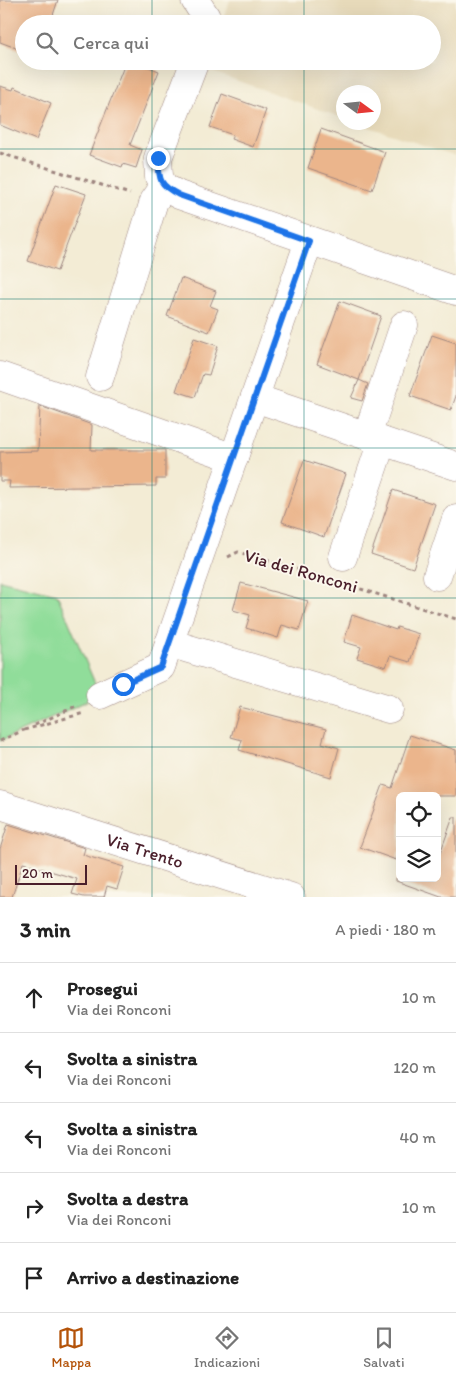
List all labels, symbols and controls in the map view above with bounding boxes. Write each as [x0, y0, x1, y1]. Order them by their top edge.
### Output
search box [15, 15, 441, 70]
icon: search [33, 29, 61, 57]
text: Cerca qui [73, 31, 149, 54]
north arrow [336, 85, 381, 130]
route end [147, 147, 170, 170]
street label: Via dei Ronconi [242, 544, 360, 598]
route start [112, 673, 135, 696]
map controls [396, 792, 441, 882]
button: locate [396, 792, 441, 837]
street label: Via Trento [104, 828, 186, 873]
button: layers [396, 837, 441, 882]
scale bar [15, 862, 88, 885]
text: 20 m [22, 865, 53, 882]
text: 3 min [20, 917, 70, 942]
text: A piedi · 180 m [335, 920, 436, 939]
text: Prosegui [67, 977, 138, 1000]
icon: ahead [20, 984, 48, 1012]
text: 10 m [402, 988, 436, 1007]
text: Via dei Ronconi [67, 1000, 171, 1019]
text: Svolta a sinistra [67, 1047, 197, 1070]
icon: left [20, 1054, 48, 1082]
text: 120 m [393, 1058, 436, 1077]
text: Via dei Ronconi [67, 1070, 171, 1089]
text: Svolta a sinistra [67, 1117, 197, 1140]
icon: left [20, 1124, 48, 1152]
text: 40 m [399, 1128, 436, 1147]
text: Via dei Ronconi [67, 1140, 171, 1159]
text: Svolta a destra [67, 1187, 188, 1210]
icon: right [20, 1194, 48, 1222]
text: 10 m [402, 1198, 436, 1217]
text: Via dei Ronconi [67, 1210, 171, 1229]
icon: arrive [20, 1264, 48, 1292]
text: Arrivo a destinazione [67, 1266, 239, 1289]
tab: Mappa [52, 1324, 91, 1371]
tab: Indicazioni [194, 1324, 260, 1371]
tab: Salvati [363, 1324, 404, 1371]

